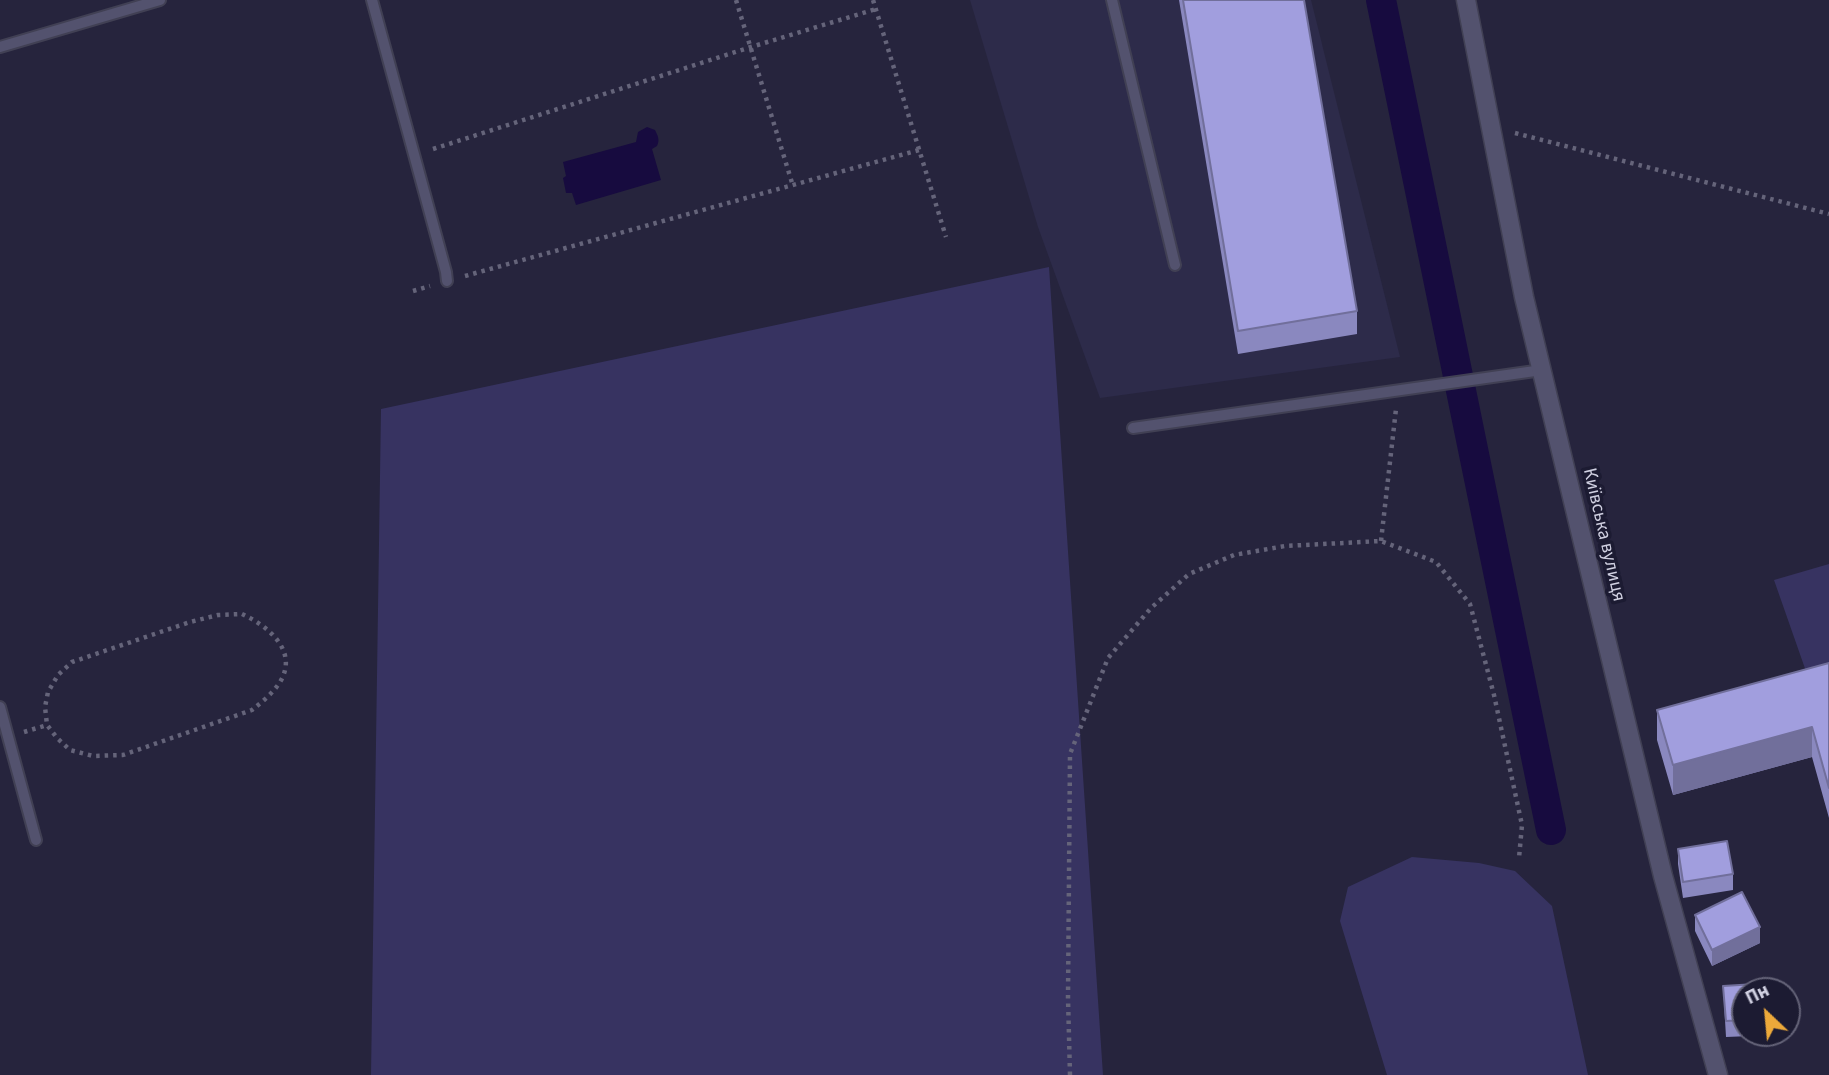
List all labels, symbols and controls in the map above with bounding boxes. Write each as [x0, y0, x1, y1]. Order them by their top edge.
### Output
street label: Київська вулиця [1577, 466, 1629, 604]
north arrow [1731, 977, 1801, 1047]
text: Пн [1741, 977, 1774, 1012]

